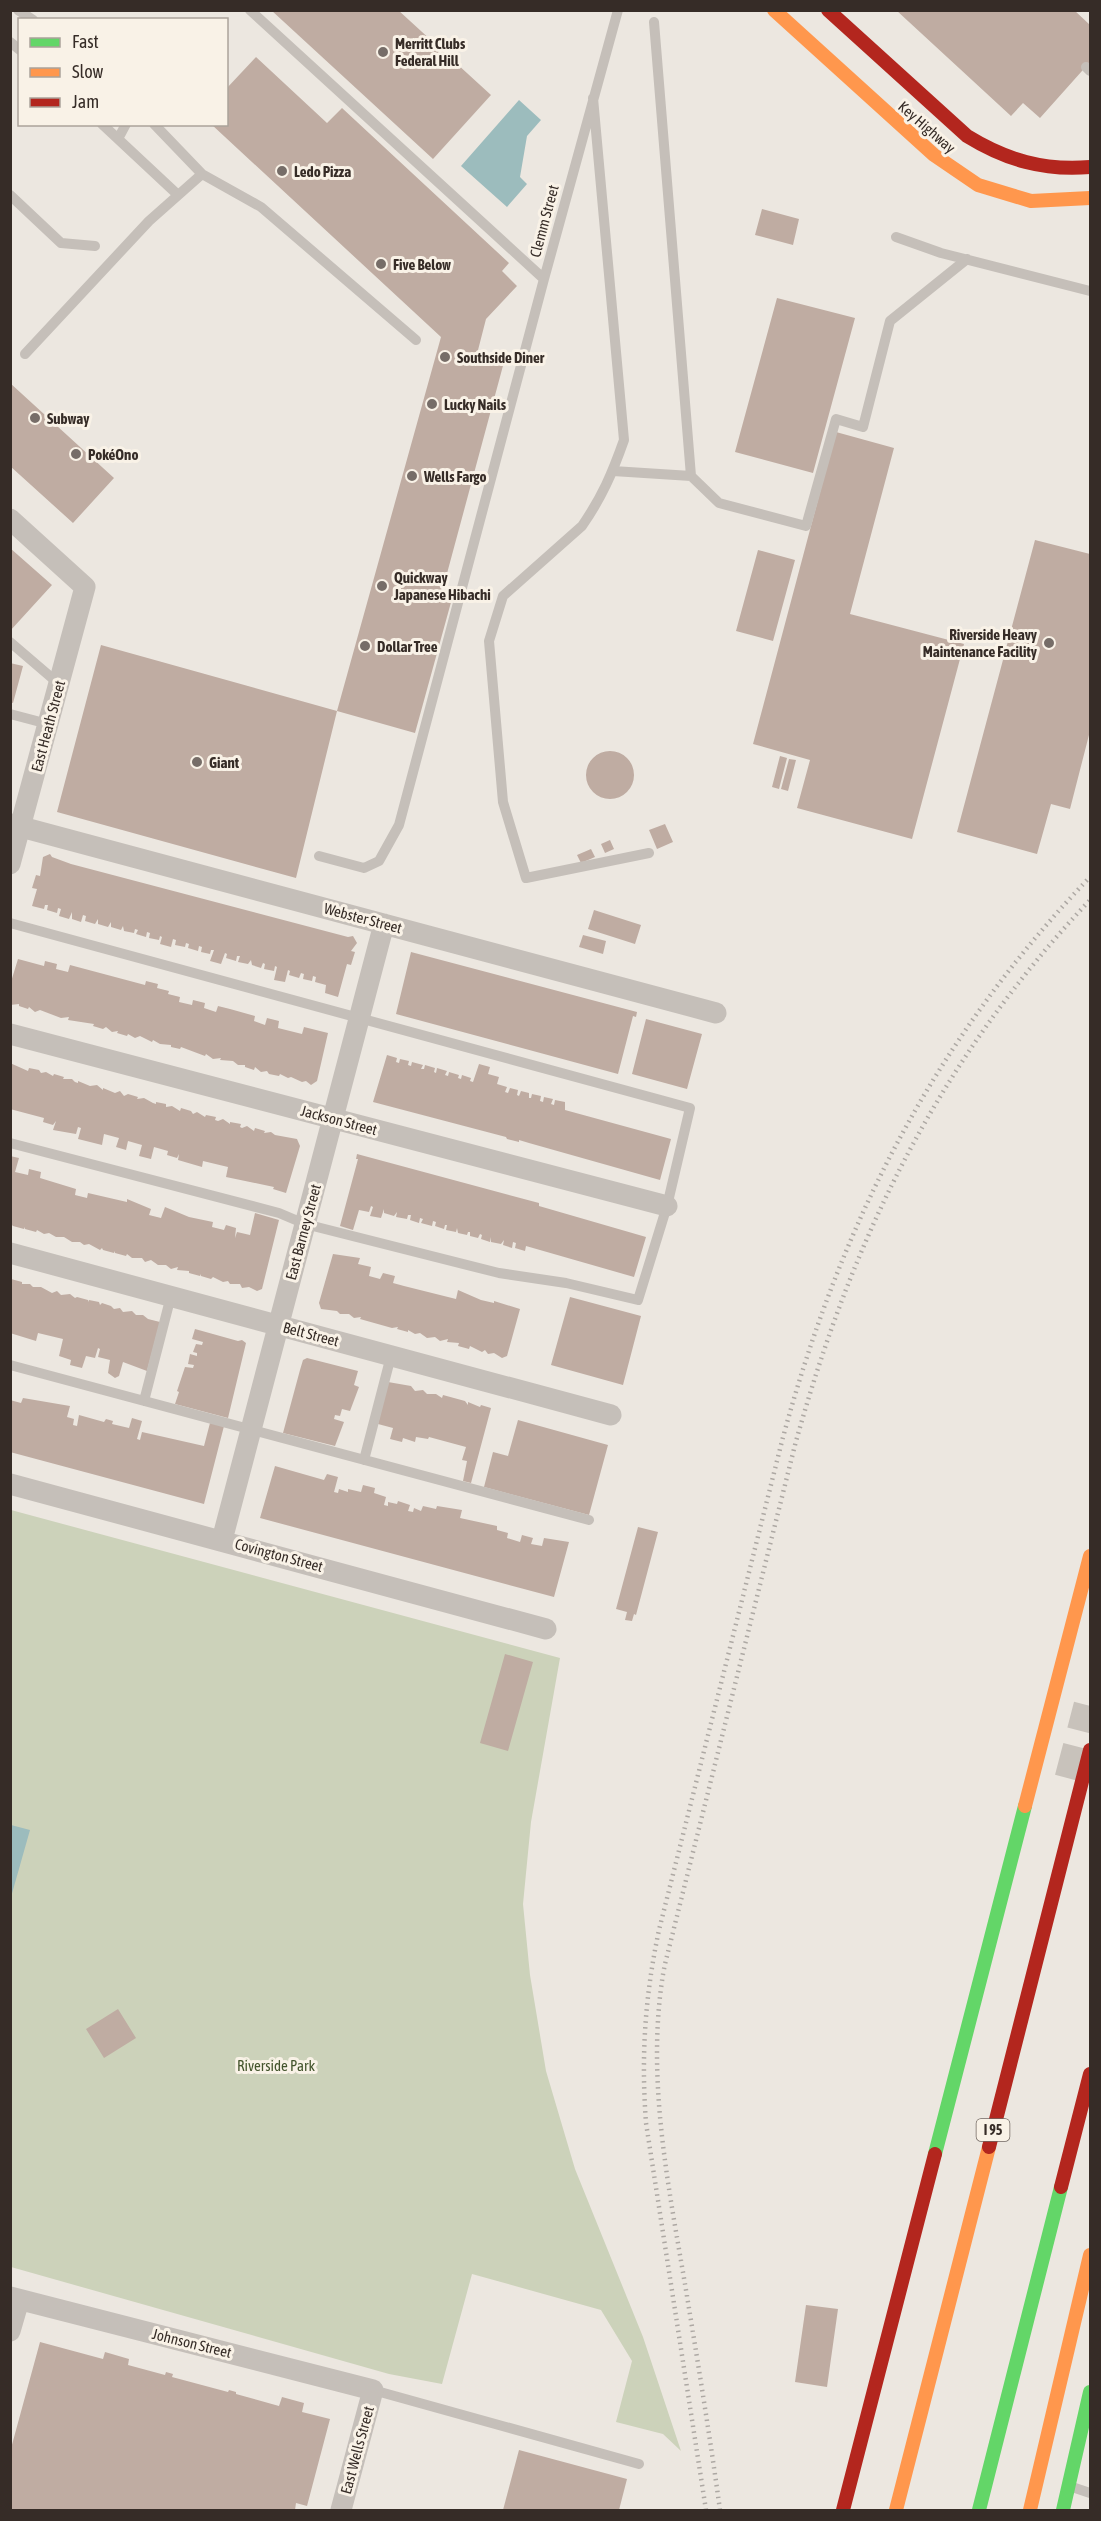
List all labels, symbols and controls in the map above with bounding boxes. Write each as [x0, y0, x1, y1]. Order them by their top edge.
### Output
legend [18, 18, 228, 126]
text: Fast [72, 31, 99, 52]
place label: Merritt Clubs Federal Hill [395, 35, 466, 69]
marker: Merritt Clubs Federal Hill [376, 45, 390, 59]
text: Slow [72, 61, 103, 82]
text: Jam [72, 91, 99, 112]
street label: Key Highway [895, 98, 959, 156]
place label: Ledo Pizza [294, 163, 351, 180]
marker: Ledo Pizza [275, 164, 289, 178]
street label: Clemm Street [526, 183, 562, 259]
place label: Five Below [393, 256, 451, 273]
marker: Five Below [374, 257, 388, 271]
place label: Southside Diner [457, 349, 545, 366]
marker: Southside Diner [438, 350, 452, 364]
place label: Lucky Nails [444, 396, 507, 413]
marker: Lucky Nails [425, 397, 439, 411]
place label: Subway [47, 410, 90, 427]
marker: Subway [28, 411, 42, 425]
place label: PokéOno [88, 446, 138, 463]
marker: PokéOno [69, 447, 83, 461]
place label: Wells Fargo [423, 468, 486, 485]
marker: Wells Fargo [405, 469, 419, 483]
place label: Quickway Japanese Hibachi [393, 569, 491, 603]
marker: Quickway Japanese Hibachi [375, 579, 389, 593]
place label: Riverside Heavy Maintenance Facility [923, 626, 1038, 660]
marker: Riverside Heavy Maintenance Facility [1042, 636, 1056, 650]
place label: Dollar Tree [377, 638, 438, 655]
marker: Dollar Tree [358, 639, 372, 653]
street label: East Heath Street [28, 678, 68, 774]
place label: Giant [209, 754, 240, 771]
marker: Giant [190, 755, 204, 769]
street label: Webster Street [322, 899, 404, 937]
street label: Jackson Street [299, 1102, 379, 1138]
street label: East Barney Street [282, 1182, 324, 1282]
street label: Belt Street [281, 1318, 341, 1350]
street label: Covington Street [233, 1535, 325, 1575]
park label: Riverside Park [237, 2057, 315, 2074]
road number: I 95 [976, 2119, 1010, 2141]
street label: Johnson Street [151, 2325, 233, 2361]
street label: East Wells Street [337, 2404, 377, 2496]

